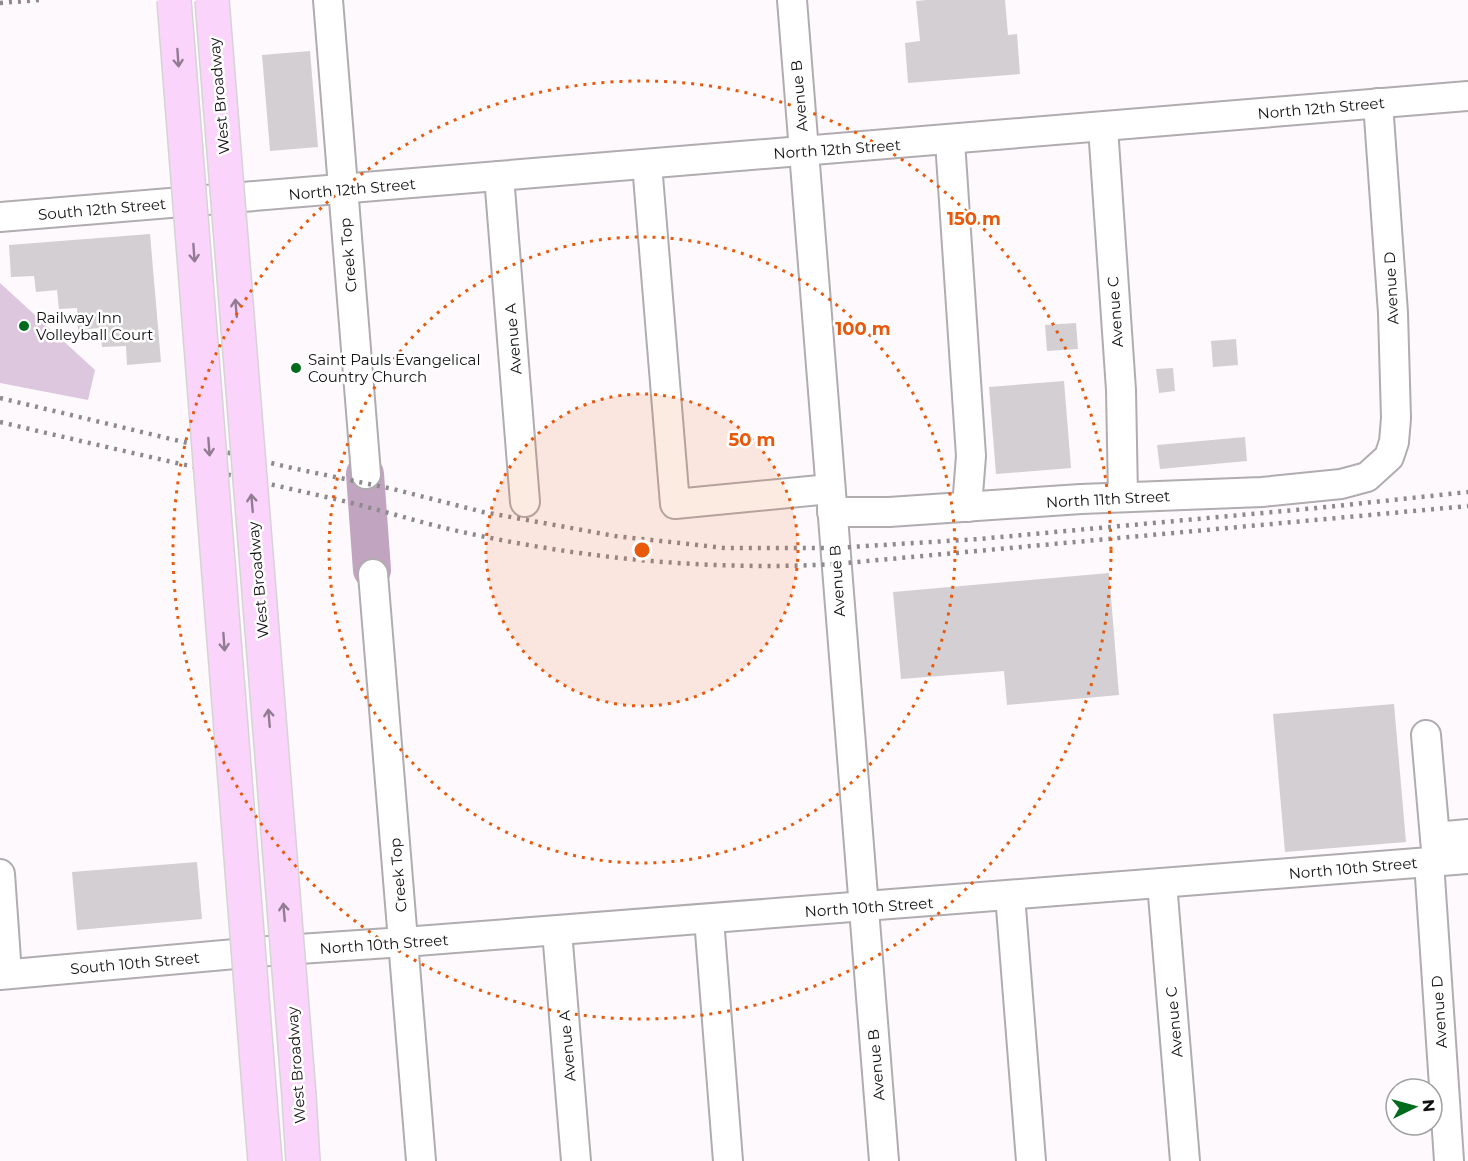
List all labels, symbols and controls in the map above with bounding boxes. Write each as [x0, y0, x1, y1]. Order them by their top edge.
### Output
street label: West Broadway [204, 36, 234, 155]
one-way arrow [173, 48, 184, 68]
street label: Avenue B [786, 59, 812, 133]
street label: North 12th Street [1257, 93, 1385, 123]
street label: North 12th Street [773, 135, 901, 163]
street label: North 12th Street [288, 174, 416, 204]
street label: South 12th Street [37, 194, 167, 224]
text: 150 m [947, 208, 1001, 230]
street label: Creek Top [335, 217, 361, 293]
one-way arrow [189, 242, 200, 262]
street label: Avenue D [1380, 251, 1402, 325]
street label: Avenue C [1103, 275, 1127, 348]
one-way arrow [230, 299, 241, 319]
street label: Avenue A [500, 302, 526, 375]
place label: Railway Inn Volleyball Court [36, 308, 153, 344]
text: 100 m [835, 318, 891, 340]
marker: Railway Inn Volleyball Court [17, 319, 31, 333]
place label: Saint Pauls Evangelical Country Church [308, 350, 480, 386]
marker: Saint Pauls Evangelical Country Church [289, 361, 303, 375]
text: 50 m [729, 429, 775, 451]
one-way arrow [204, 437, 215, 457]
street label: North 11th Street [1045, 486, 1171, 512]
one-way arrow [246, 493, 257, 513]
street label: West Broadway [243, 520, 273, 639]
centre of rings [632, 540, 652, 560]
street label: Avenue B [825, 544, 849, 618]
one-way arrow [219, 631, 230, 651]
one-way arrow [263, 709, 274, 728]
street label: Creek Top [385, 837, 411, 913]
street label: North 10th Street [1288, 853, 1418, 883]
street label: North 10th Street [804, 893, 934, 921]
one-way arrow [278, 903, 289, 923]
street label: North 10th Street [319, 930, 449, 958]
street label: South 10th Street [69, 948, 201, 978]
street label: Avenue D [1427, 975, 1451, 1049]
street label: Avenue C [1161, 985, 1187, 1058]
street label: West Broadway [282, 1005, 310, 1124]
street label: Avenue A [554, 1009, 580, 1082]
street label: Avenue B [863, 1028, 889, 1102]
north arrow [1384, 1077, 1444, 1137]
text: N [1418, 1098, 1438, 1113]

